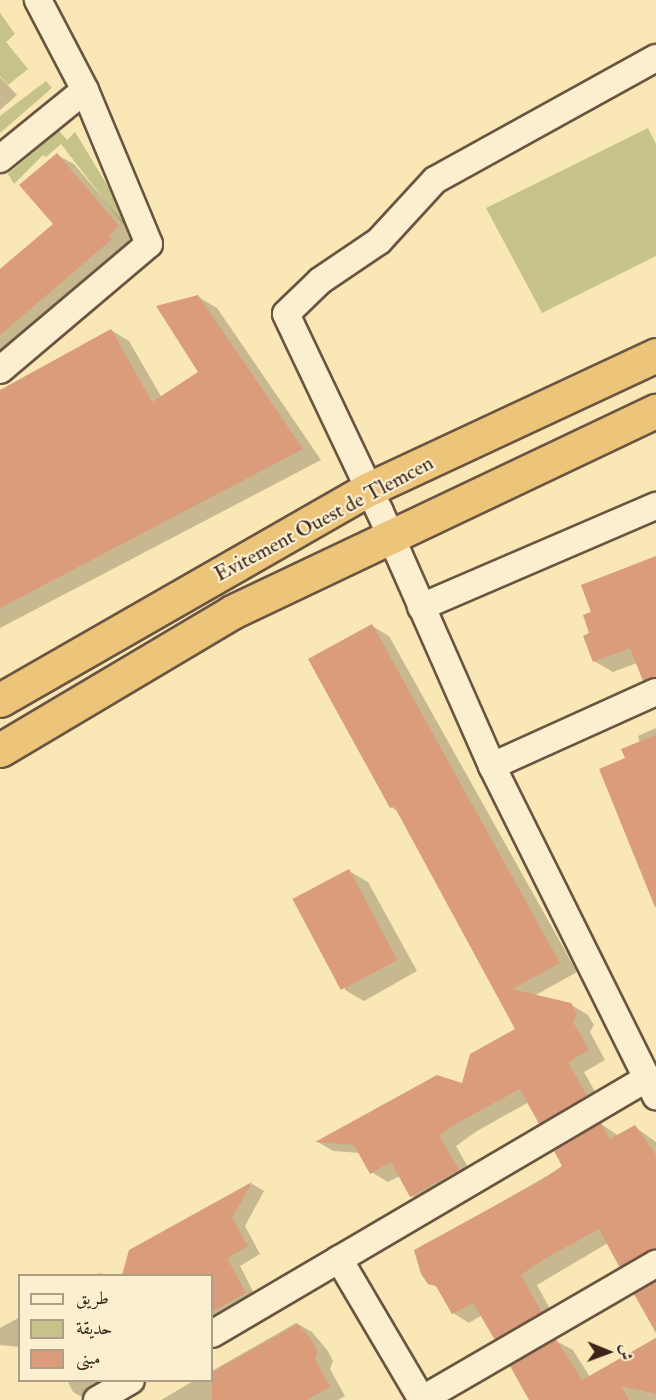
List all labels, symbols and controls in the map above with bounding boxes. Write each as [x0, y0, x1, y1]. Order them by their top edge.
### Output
street label: Evitement Ouest de Tlemcen [210, 451, 438, 587]
legend [18, 1274, 213, 1382]
text: طريق [76, 1287, 109, 1310]
text: حديقة [76, 1317, 112, 1340]
north arrow [578, 1322, 638, 1382]
text: ش [616, 1344, 636, 1360]
text: مبنى [76, 1347, 101, 1370]

